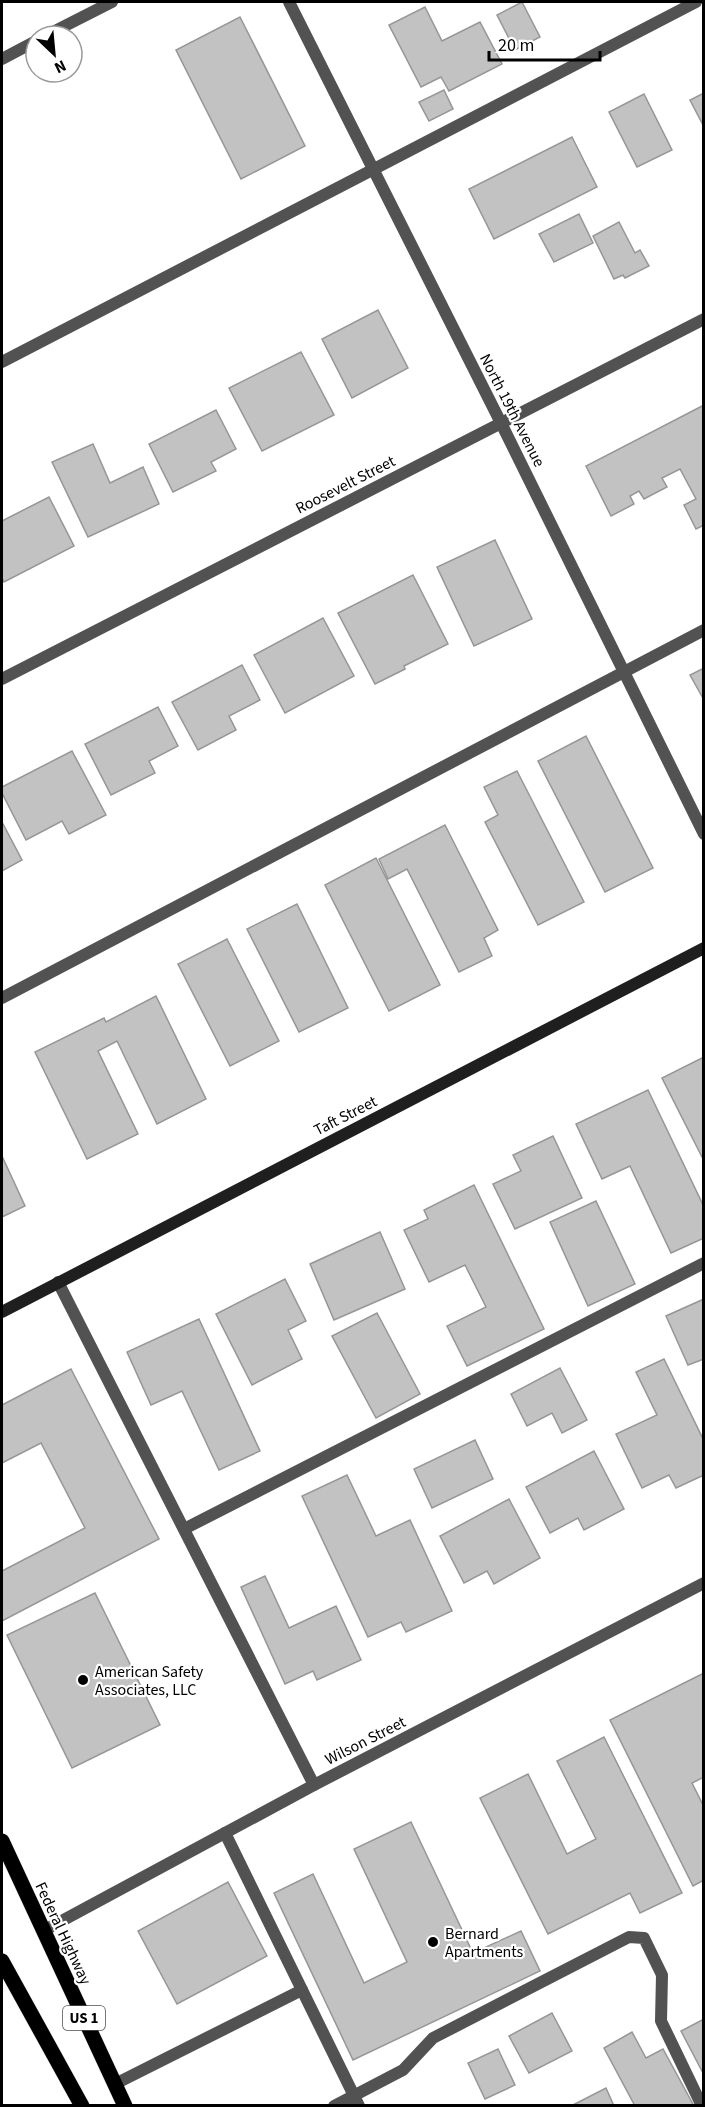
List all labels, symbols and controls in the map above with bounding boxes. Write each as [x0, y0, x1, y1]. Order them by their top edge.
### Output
north arrow [24, 24, 84, 84]
scale bar [489, 24, 600, 62]
text: 20 m [498, 33, 534, 58]
text: N [51, 54, 70, 79]
street label: North 19th Avenue [474, 350, 550, 471]
street label: Roosevelt Street [292, 450, 400, 519]
street label: Taft Street [310, 1090, 381, 1141]
place label: American Safety Associates, LLC [95, 1661, 204, 1701]
marker: American Safety Associates, LLC [76, 1673, 90, 1687]
street label: Wilson Street [321, 1711, 410, 1771]
street label: Federal Highway [30, 1878, 97, 1989]
place label: Bernard Apartments [445, 1923, 524, 1963]
marker: Bernard Apartments [426, 1935, 440, 1949]
road number: US 1 [63, 2006, 105, 2030]

